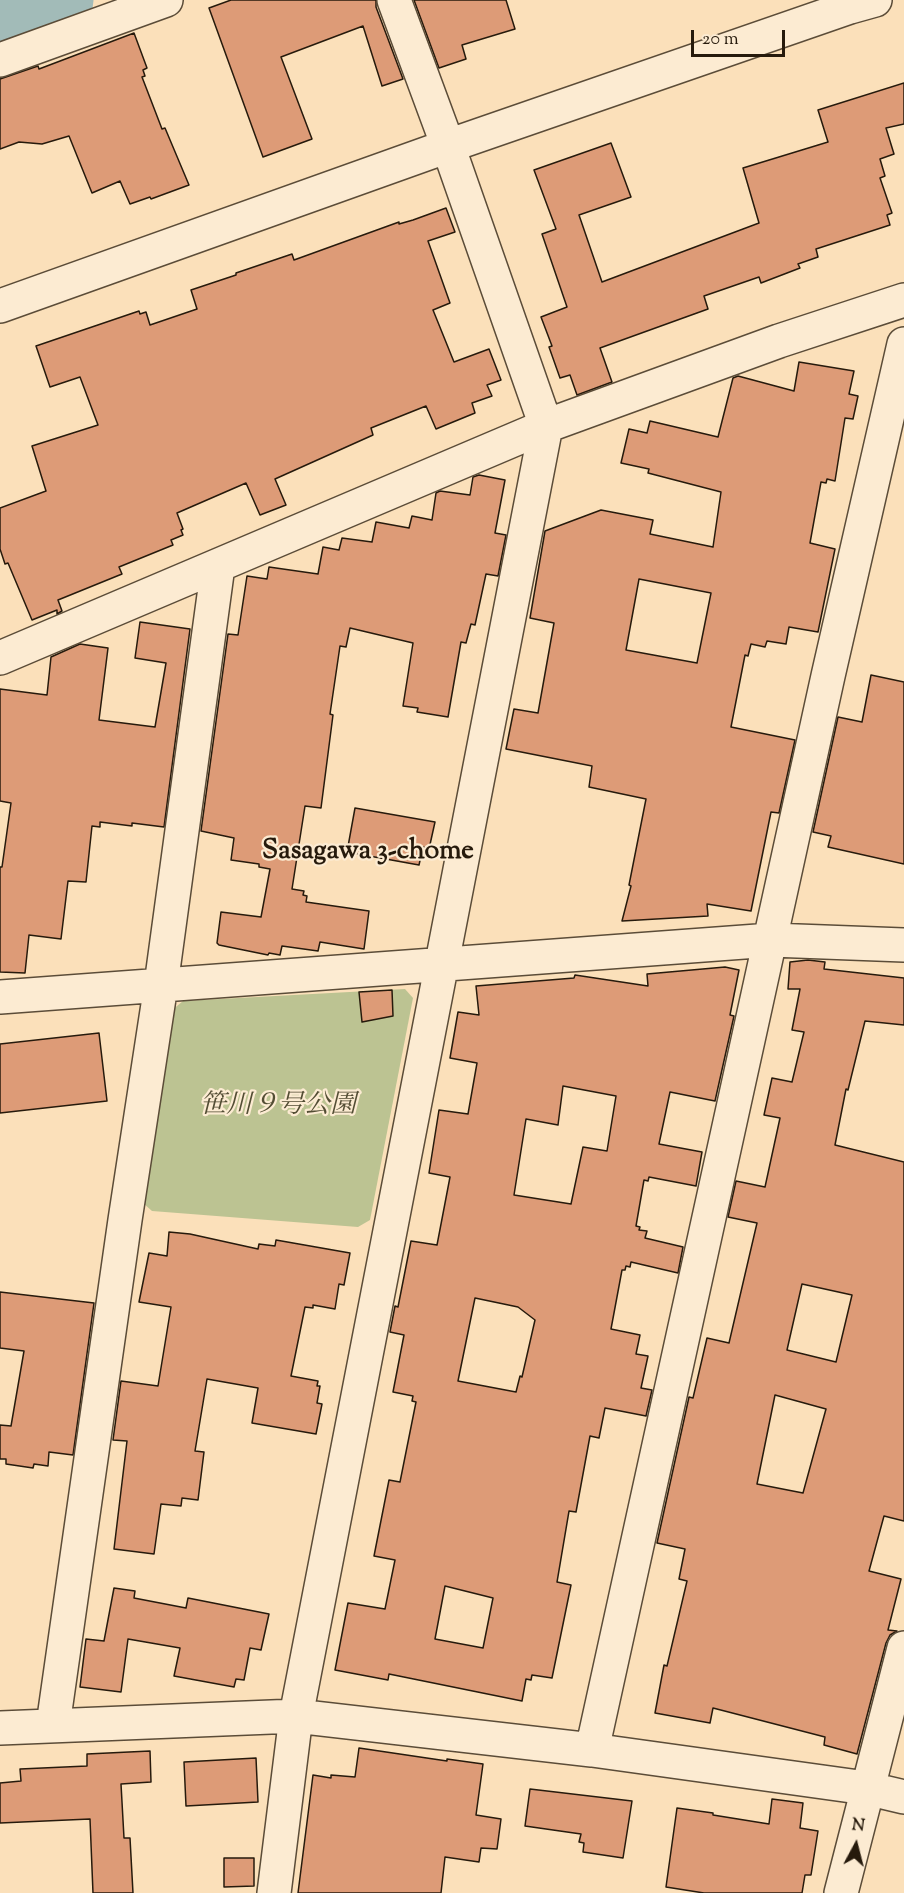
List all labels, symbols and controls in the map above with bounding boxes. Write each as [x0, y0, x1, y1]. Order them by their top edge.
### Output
scale bar [694, 18, 788, 56]
text: 20 m [702, 27, 739, 53]
district label: Sasagawa 3-chome [262, 837, 474, 869]
park label: 笹川９号公園 [200, 1092, 356, 1124]
text: N [851, 1814, 866, 1839]
north arrow [826, 1815, 886, 1875]

